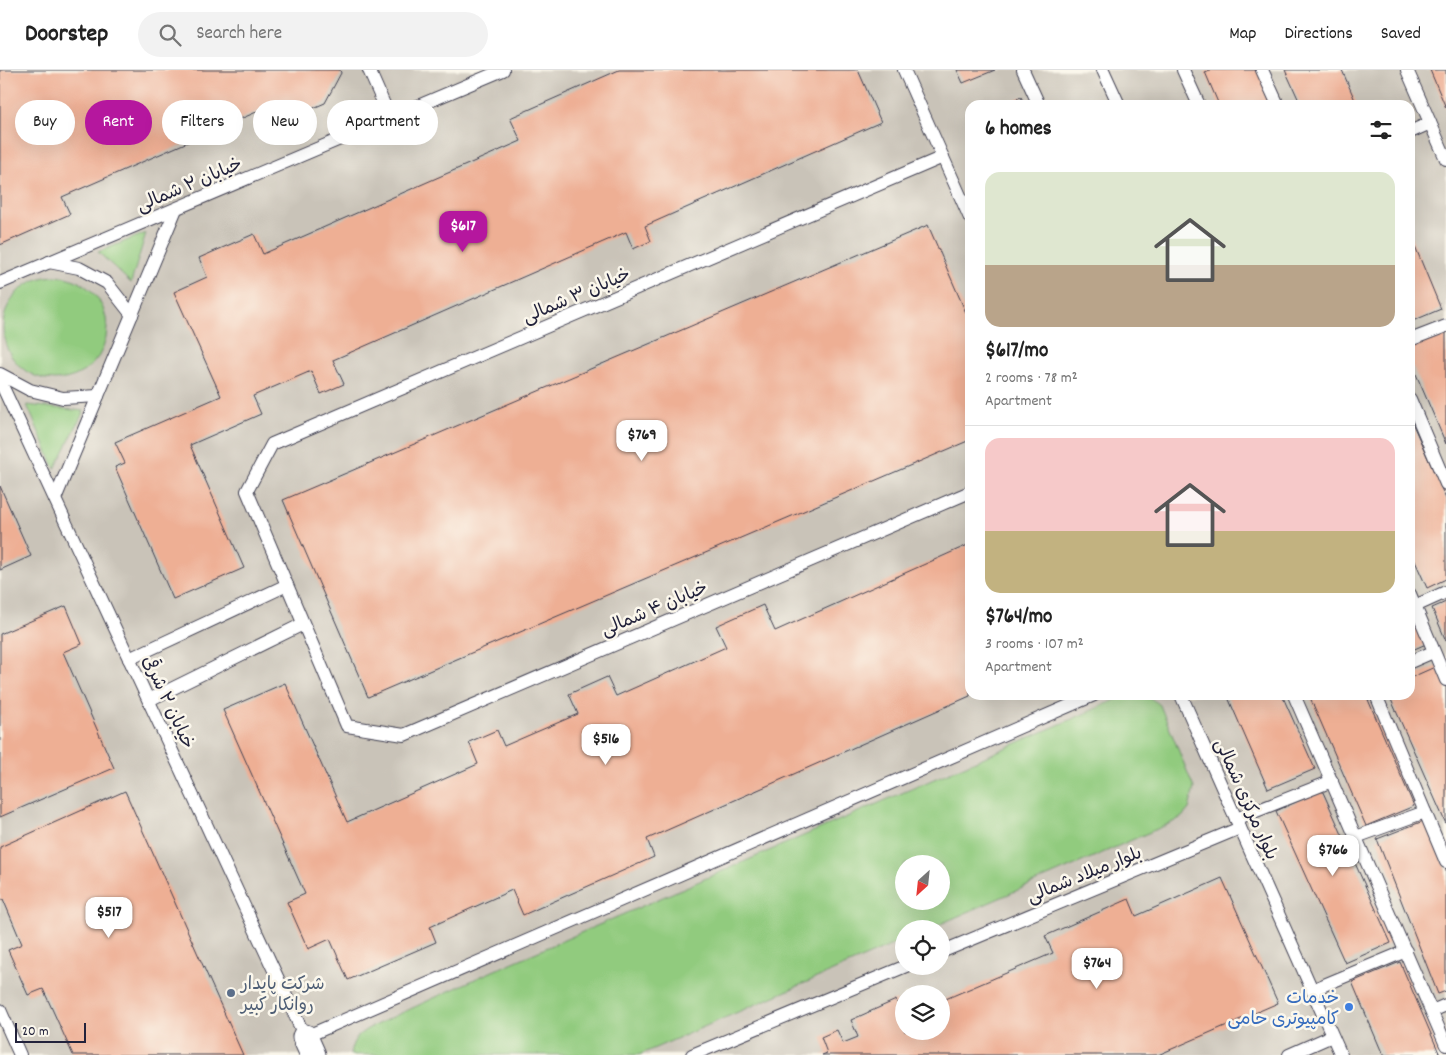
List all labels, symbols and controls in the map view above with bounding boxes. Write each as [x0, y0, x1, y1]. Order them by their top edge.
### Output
search box [138, 12, 488, 57]
text: Doorstep [25, 18, 108, 52]
icon: search [156, 21, 184, 49]
text: Search here [196, 21, 282, 48]
text: Map [1229, 22, 1256, 47]
text: Directions [1284, 22, 1353, 47]
text: Saved [1381, 22, 1421, 47]
chip: Buy [15, 100, 75, 145]
chip: Rent [85, 100, 152, 145]
chip: Filters [162, 100, 243, 145]
chip: New [253, 100, 317, 145]
chip: Apartment [327, 100, 438, 145]
text: 6 homes [985, 115, 1052, 145]
icon: filters [1367, 116, 1395, 144]
street label: خیابان ۲ شمالی [133, 153, 247, 220]
icon: home [1145, 205, 1235, 295]
pin: $617 [433, 210, 493, 253]
text: $617 [450, 215, 476, 238]
street label: خیابان ۳ شمالی [519, 263, 635, 331]
text: $617/mo [985, 337, 1048, 367]
text: 2 rooms · 78 m² [985, 367, 1078, 390]
text: Apartment [985, 390, 1052, 413]
pin: $769 [612, 420, 672, 462]
text: $769 [627, 424, 657, 447]
icon: home [1145, 470, 1235, 560]
street label: خیابان ۴ شمالی [598, 577, 712, 644]
text: $764/mo [985, 603, 1052, 633]
text: 3 rooms · 107 m² [985, 633, 1084, 656]
street label: خیابان ۲ شرقی [134, 651, 201, 754]
text: Apartment [985, 656, 1052, 679]
pin: $516 [576, 724, 636, 766]
text: $516 [593, 728, 619, 751]
street label: بلوار مرکزی شمالی [1207, 735, 1283, 865]
pin: $766 [1303, 834, 1363, 877]
text: $766 [1318, 839, 1348, 862]
street label: بلوار میلاد شمالی [1024, 842, 1146, 911]
north arrow [895, 855, 950, 910]
map controls [895, 855, 950, 1040]
pin: $517 [79, 896, 139, 939]
text: $517 [96, 901, 122, 924]
button: locate [895, 920, 950, 975]
pin: $764 [1067, 948, 1127, 990]
text: $764 [1083, 952, 1111, 975]
place label: شرکت پایدار روانکار کبیر [239, 973, 325, 1019]
button: layers [895, 985, 950, 1040]
marker: شرکت پایدار روانکار کبیر [225, 987, 237, 999]
place label: خدمات کامپیوتری حامی [1227, 987, 1339, 1033]
marker: خدمات کامپیوتری حامی [1343, 1001, 1355, 1013]
scale bar [15, 1020, 86, 1043]
text: 20 m [22, 1022, 49, 1042]

